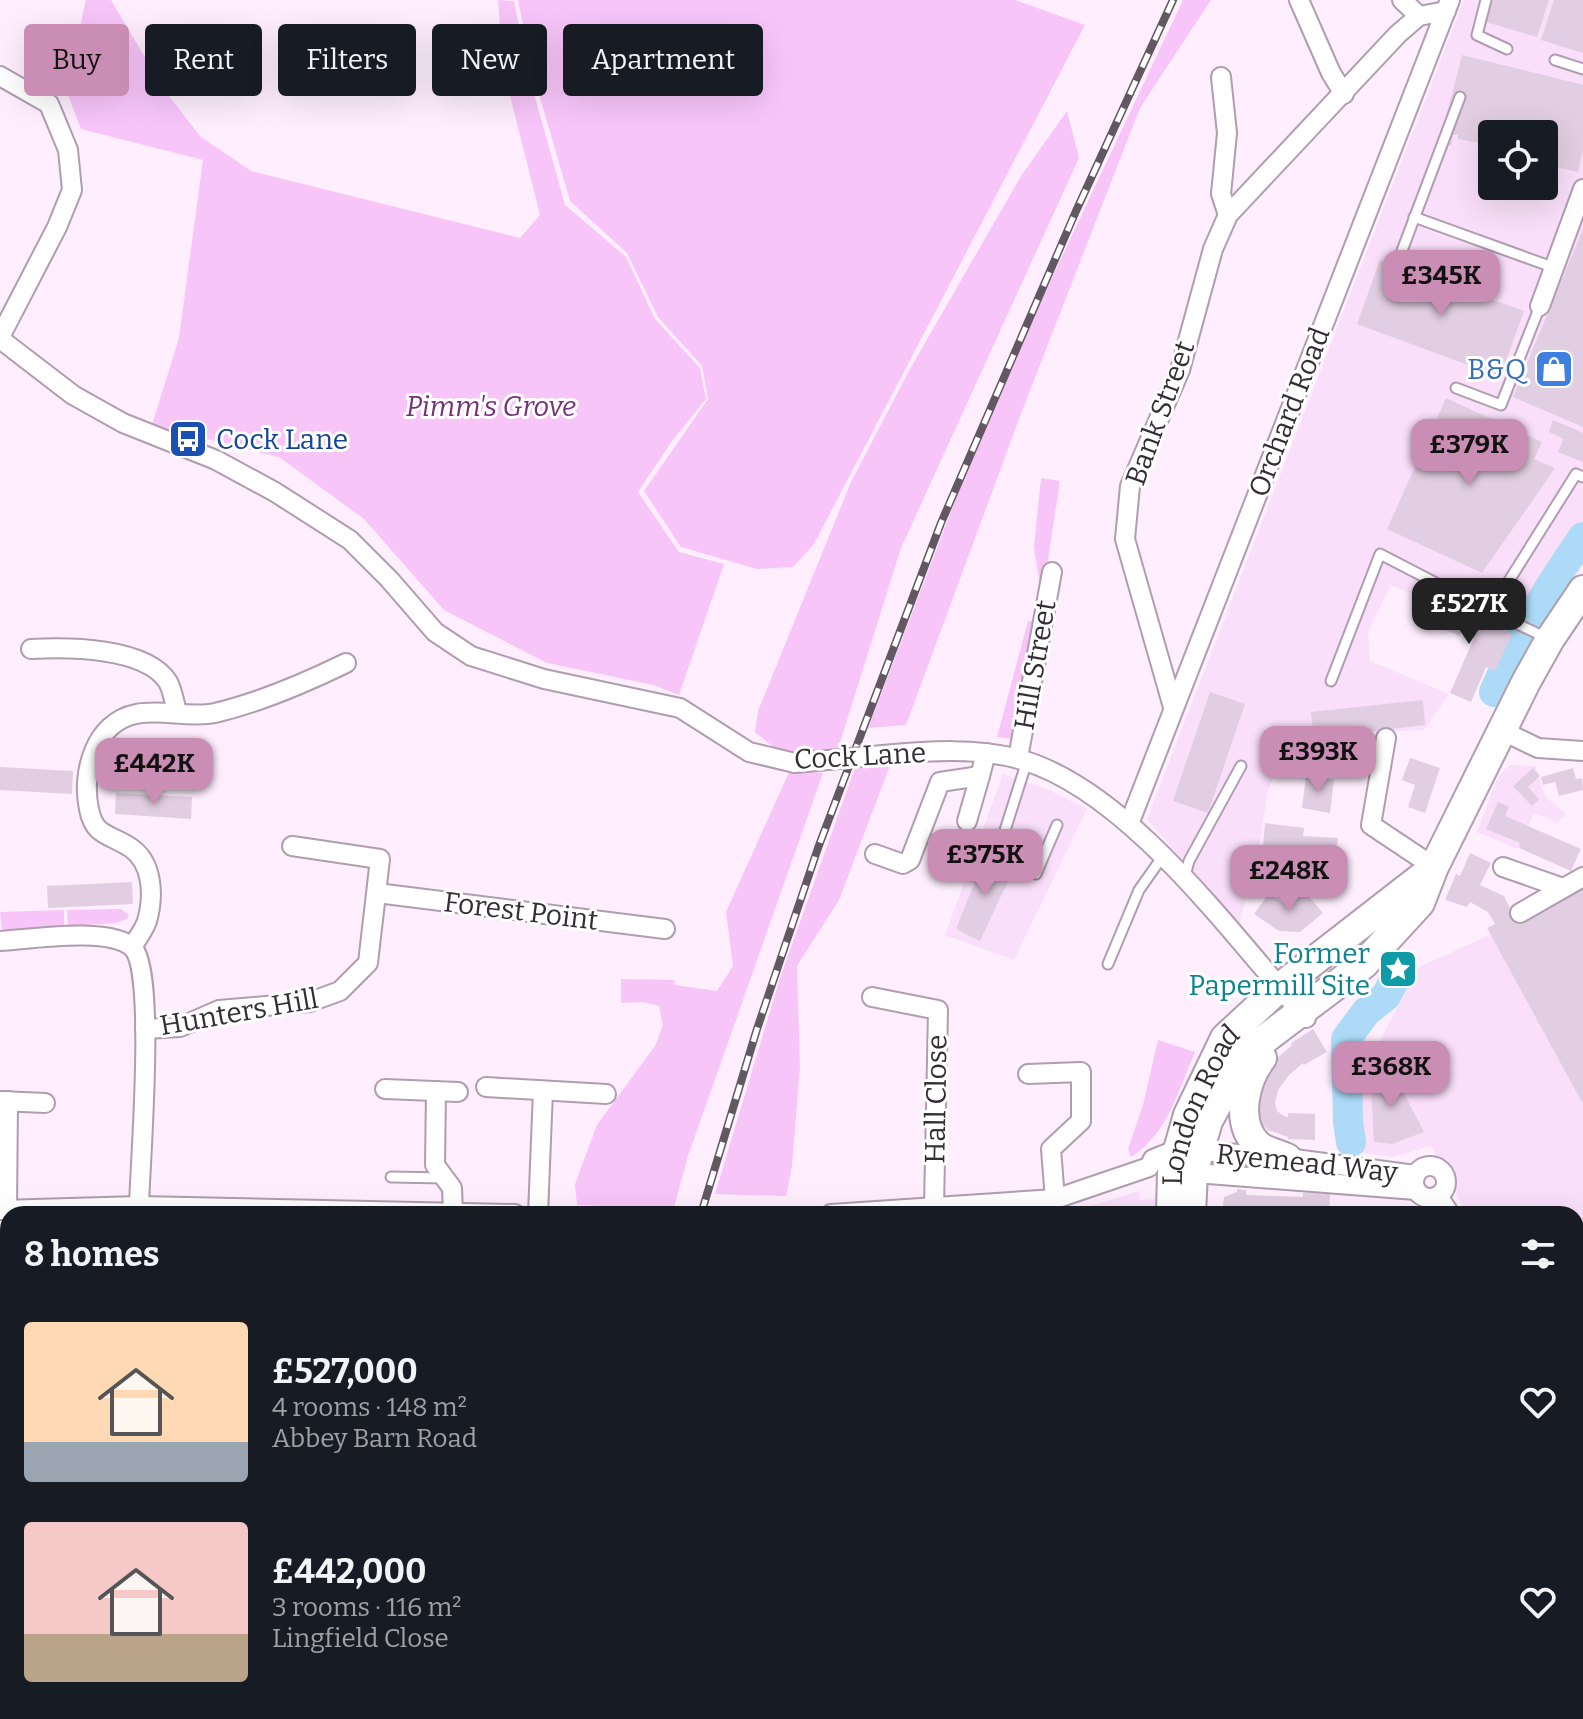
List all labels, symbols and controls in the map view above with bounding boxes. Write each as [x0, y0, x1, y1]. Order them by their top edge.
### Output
chip: Buy [24, 24, 129, 96]
chip: Rent [145, 24, 262, 96]
chip: Filters [278, 24, 416, 96]
chip: New [432, 24, 547, 96]
chip: Apartment [563, 24, 763, 96]
map controls [1478, 120, 1558, 200]
button: locate [1478, 120, 1558, 200]
pin: £345K [1385, 250, 1497, 318]
text: £345K [1401, 260, 1481, 291]
street label: Orchard Road [1242, 323, 1336, 501]
street label: Bank Street [1119, 336, 1201, 490]
shop icon: B&Q [1533, 348, 1575, 390]
place label: B&Q [1467, 353, 1528, 386]
park label: Pimm's Grove [406, 390, 576, 423]
bus stop icon: Cock Lane [167, 418, 209, 460]
pin: £379K [1413, 419, 1525, 487]
place label: Cock Lane [216, 423, 348, 456]
text: £379K [1429, 429, 1509, 460]
pin: £527K [1413, 578, 1525, 646]
text: £527K [1430, 588, 1508, 619]
street label: Hill Street [1007, 597, 1063, 733]
pin: £393K [1262, 726, 1374, 794]
street label: Cock Lane [793, 736, 927, 776]
text: £393K [1278, 736, 1358, 767]
pin: £442K [98, 738, 210, 806]
text: £442K [113, 748, 195, 779]
pin: £375K [929, 829, 1041, 897]
text: £375K [946, 839, 1024, 870]
pin: £248K [1233, 845, 1345, 913]
text: £248K [1248, 855, 1330, 886]
street label: Forest Point [442, 885, 600, 937]
place label: Former Papermill Site [1189, 937, 1370, 1002]
place icon: Former Papermill Site [1377, 948, 1419, 990]
street label: Hunters Hill [157, 982, 321, 1042]
street label: London Road [1155, 1017, 1246, 1186]
street label: Hall Close [918, 1034, 954, 1164]
pin: £368K [1335, 1041, 1447, 1109]
text: £368K [1350, 1051, 1432, 1082]
street label: Ryemead Way [1215, 1137, 1400, 1189]
icon: filters [1516, 1232, 1560, 1276]
text: 8 homes [24, 1234, 160, 1275]
text: £527,000 [272, 1351, 418, 1392]
icon: home [88, 1354, 184, 1450]
icon: heart [1516, 1380, 1560, 1424]
text: 4 rooms · 148 m² [272, 1392, 467, 1423]
text: Abbey Barn Road [272, 1423, 477, 1454]
text: £442,000 [272, 1551, 427, 1592]
icon: home [88, 1554, 184, 1650]
icon: heart [1516, 1580, 1560, 1624]
text: 3 rooms · 116 m² [272, 1592, 462, 1623]
text: Lingfield Close [272, 1623, 449, 1654]

